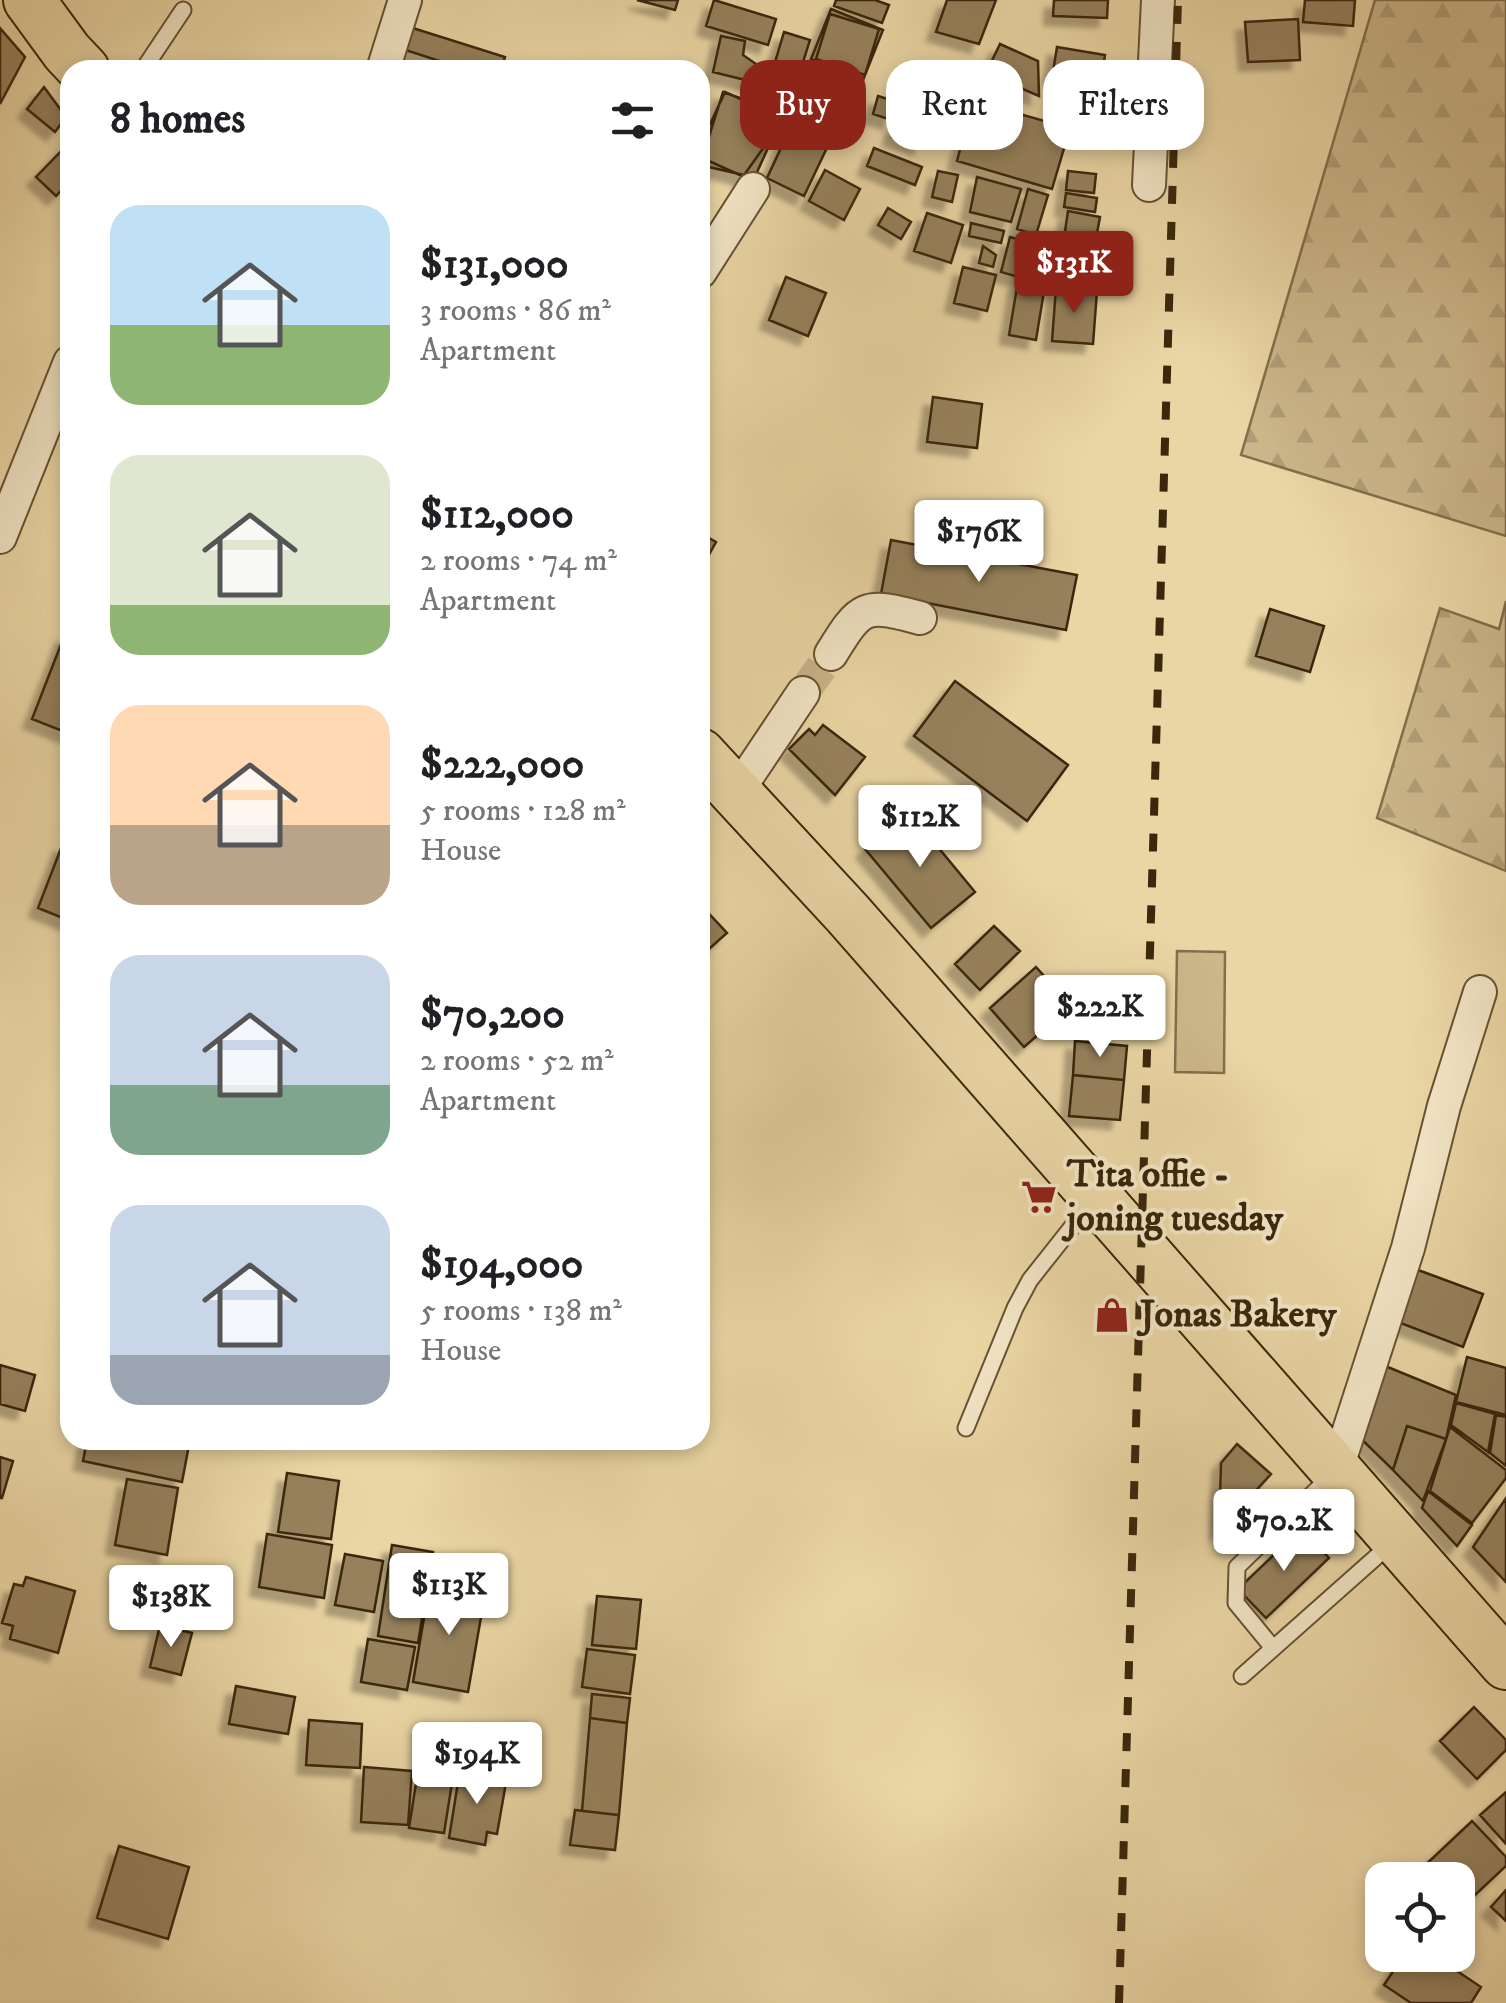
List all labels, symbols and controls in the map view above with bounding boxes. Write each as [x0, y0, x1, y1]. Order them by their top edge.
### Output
chip: Buy [740, 60, 866, 150]
chip: Rent [886, 60, 1023, 150]
chip: Filters [1043, 60, 1204, 150]
icon: filters [605, 93, 660, 148]
text: 8 homes [110, 94, 245, 146]
pin: $131K [1004, 231, 1144, 316]
text: $131,000 [420, 239, 569, 291]
text: $131K [1036, 243, 1112, 283]
icon: home [190, 245, 310, 365]
text: 3 rooms · 86 m² [420, 291, 611, 331]
text: Apartment [420, 331, 556, 371]
text: $112,000 [420, 489, 574, 541]
icon: home [190, 495, 310, 615]
pin: $176K [909, 500, 1049, 585]
text: $176K [936, 512, 1022, 552]
text: 2 rooms · 74 m² [420, 541, 617, 581]
text: Apartment [420, 581, 556, 621]
text: $222,000 [420, 739, 584, 791]
icon: home [190, 745, 310, 865]
pin: $112K [850, 785, 990, 870]
text: 5 rooms · 128 m² [420, 791, 626, 831]
text: $112K [880, 797, 960, 837]
text: House [420, 831, 501, 871]
pin: $222K [1030, 975, 1170, 1060]
text: $222K [1056, 987, 1144, 1027]
text: $70,200 [420, 989, 565, 1041]
icon: home [190, 995, 310, 1115]
text: 2 rooms · 52 m² [420, 1041, 614, 1081]
text: Apartment [420, 1081, 556, 1121]
place label: Tita offie - joning tuesday [1061, 1151, 1284, 1243]
supermarket icon: Tita offie - joning tuesday [1020, 1178, 1058, 1216]
text: $194,000 [420, 1239, 583, 1291]
icon: home [190, 1245, 310, 1365]
text: 5 rooms · 138 m² [420, 1291, 622, 1331]
place label: Jonas Bakery [1136, 1291, 1337, 1339]
shop icon: Jonas Bakery [1093, 1296, 1131, 1334]
text: House [420, 1331, 501, 1371]
pin: $70.2K [1203, 1489, 1365, 1574]
text: $70.2K [1235, 1501, 1333, 1541]
pin: $113K [379, 1553, 519, 1638]
pin: $138K [101, 1565, 241, 1650]
text: $113K [411, 1565, 487, 1605]
text: $138K [131, 1577, 211, 1617]
pin: $194K [407, 1722, 547, 1807]
text: $194K [434, 1734, 520, 1774]
map controls [1365, 1862, 1475, 1972]
button: locate [1365, 1862, 1475, 1972]

